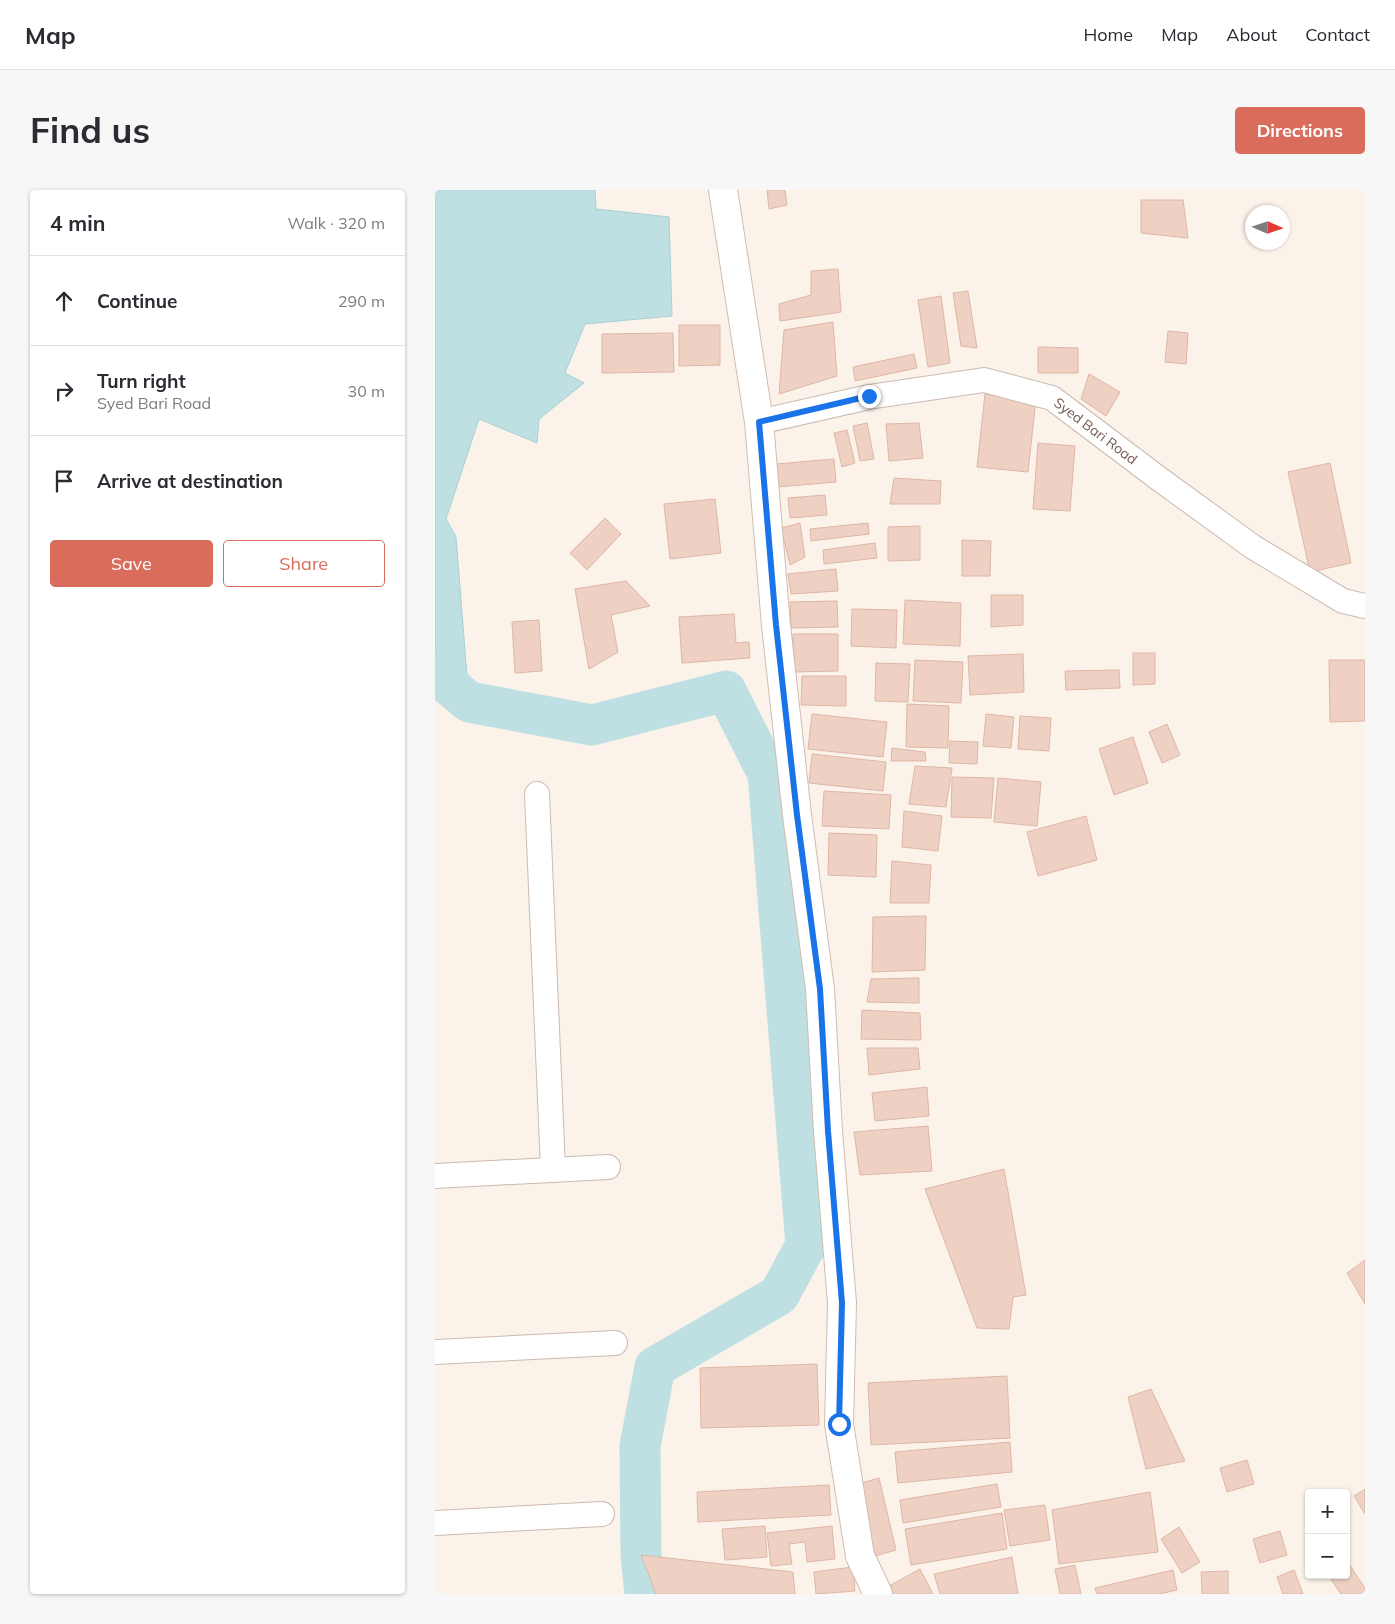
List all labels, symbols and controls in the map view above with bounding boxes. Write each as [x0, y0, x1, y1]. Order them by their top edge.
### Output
text: Map [25, 20, 76, 50]
text: Home [1083, 23, 1133, 46]
text: Map [1161, 23, 1198, 46]
text: About [1226, 23, 1277, 46]
text: Contact [1305, 23, 1370, 46]
button: Directions [1235, 107, 1365, 154]
text: Find us [30, 108, 150, 152]
north arrow [1245, 205, 1290, 250]
text: 4 min [50, 210, 105, 236]
text: Walk · 320 m [287, 213, 385, 233]
icon: ahead [50, 287, 78, 315]
text: Continue [97, 289, 177, 313]
text: 290 m [338, 291, 385, 311]
text: Turn right [97, 369, 186, 393]
icon: right [50, 377, 78, 405]
text: 30 m [348, 381, 385, 401]
route end [858, 385, 881, 408]
text: Syed Bari Road [97, 393, 211, 413]
street label: Syed Bari Road [1050, 394, 1141, 468]
icon: arrive [50, 467, 78, 495]
text: Arrive at destination [97, 469, 283, 493]
button: Save [50, 540, 213, 587]
button: Share [223, 540, 385, 587]
route start [828, 1413, 851, 1436]
map controls [1305, 1489, 1350, 1579]
button: + [1305, 1489, 1350, 1534]
button: − [1305, 1534, 1350, 1579]

